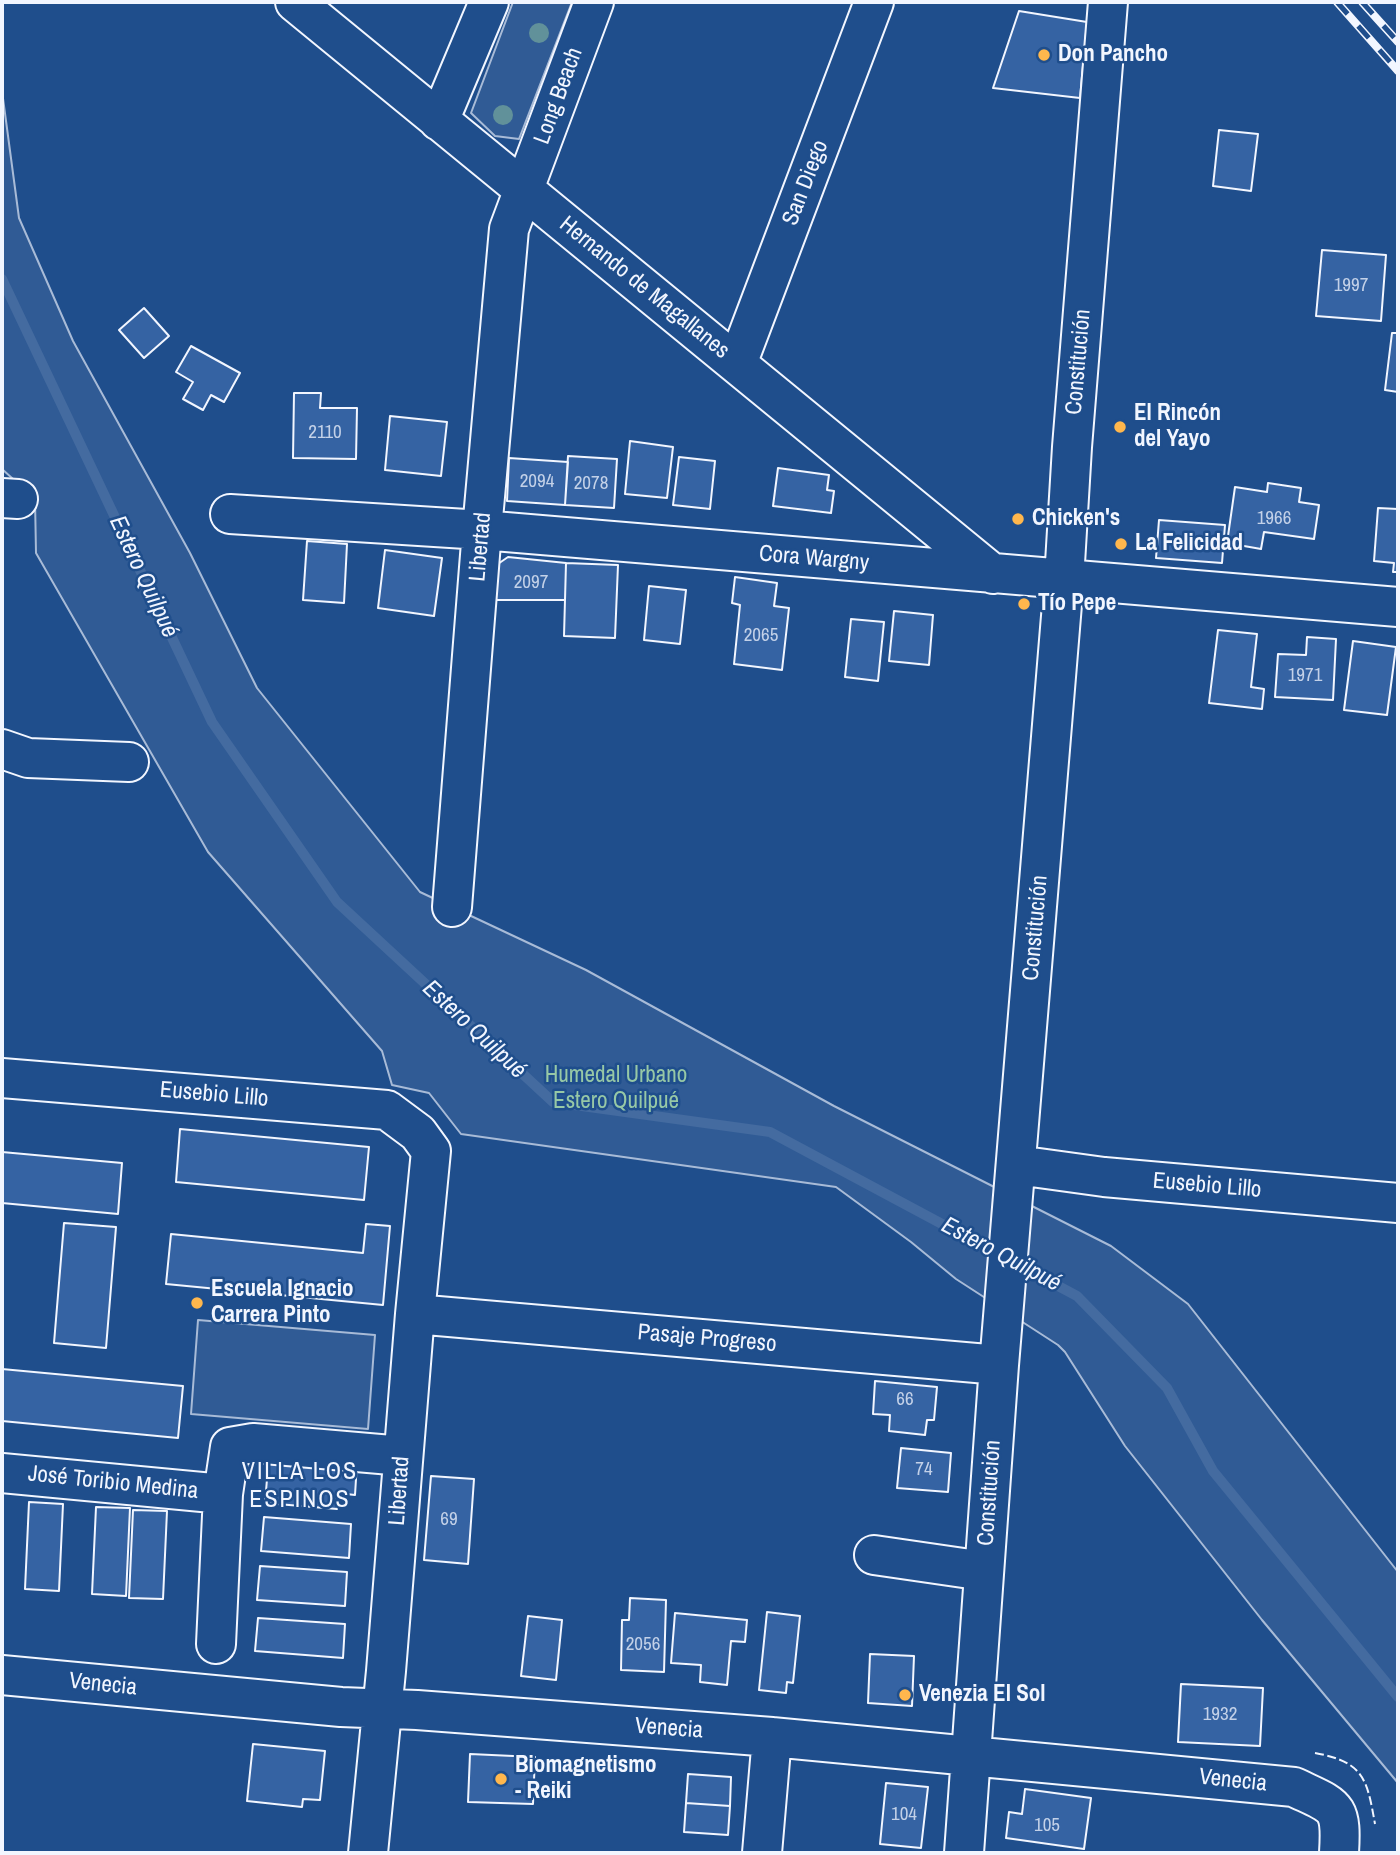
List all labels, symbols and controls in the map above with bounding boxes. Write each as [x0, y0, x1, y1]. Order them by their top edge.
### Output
place label: Don Pancho [1058, 41, 1168, 69]
street label: Long Beach [529, 44, 589, 148]
marker: Don Pancho [1036, 47, 1052, 63]
street label: San Diego [777, 136, 835, 230]
street label: Hernando de Magallanes [553, 211, 735, 365]
house number: 1997 [1334, 275, 1368, 297]
street label: Constitución [1061, 308, 1097, 416]
place label: El Rincón del Yayo [1134, 400, 1221, 454]
marker: El Rincón del Yayo [1112, 419, 1128, 435]
house number: 2110 [308, 422, 342, 444]
house number: 2094 [520, 471, 554, 493]
house number: 2078 [574, 473, 608, 495]
place label: Chicken's [1032, 505, 1120, 533]
house number: 1966 [1257, 508, 1291, 530]
water label: Estero Quilpué [102, 511, 184, 643]
street label: Libertad [464, 511, 498, 583]
marker: Chicken's [1010, 511, 1026, 527]
place label: La Felicidad [1135, 530, 1243, 558]
marker: La Felicidad [1113, 536, 1129, 552]
street label: Cora Wargny [758, 540, 870, 578]
house number: 2097 [514, 572, 548, 594]
place label: Tío Pepe [1038, 590, 1116, 618]
marker: Tío Pepe [1016, 596, 1032, 612]
house number: 2065 [744, 625, 778, 647]
house number: 1971 [1288, 665, 1322, 687]
street label: Constitución [1018, 874, 1054, 982]
water label: Estero Quilpué [416, 975, 532, 1085]
park label: Humedal Urbano Estero Quilpué [545, 1062, 687, 1116]
street label: Eusebio Lillo [158, 1077, 270, 1113]
street label: Eusebio Lillo [1151, 1168, 1263, 1204]
water label: Estero Quilpué [936, 1211, 1066, 1299]
place label: Escuela Ignacio Carrera Pinto [211, 1276, 354, 1330]
marker: Escuela Ignacio Carrera Pinto [189, 1295, 205, 1311]
street label: Pasaje Progreso [636, 1319, 778, 1359]
house number: 66 [896, 1389, 914, 1411]
street label: Constitución [973, 1439, 1007, 1547]
street label: Libertad [384, 1456, 416, 1526]
district label: VILLA LOS ESPINOS [243, 1459, 357, 1515]
house number: 74 [915, 1459, 933, 1481]
street label: José Toribio Medina [27, 1460, 199, 1506]
house number: 69 [440, 1509, 458, 1531]
house number: 2056 [626, 1634, 660, 1656]
street label: Venecia [68, 1668, 138, 1702]
place label: Venezia El Sol [919, 1681, 1046, 1709]
marker: Venezia El Sol [897, 1687, 913, 1703]
house number: 1932 [1203, 1704, 1237, 1726]
street label: Venecia [634, 1713, 704, 1745]
place label: Biomagnetismo - Reiki [515, 1752, 656, 1806]
street label: Venecia [1198, 1764, 1268, 1798]
marker: Biomagnetismo - Reiki [493, 1771, 509, 1787]
house number: 104 [891, 1804, 917, 1826]
house number: 105 [1034, 1815, 1060, 1837]

